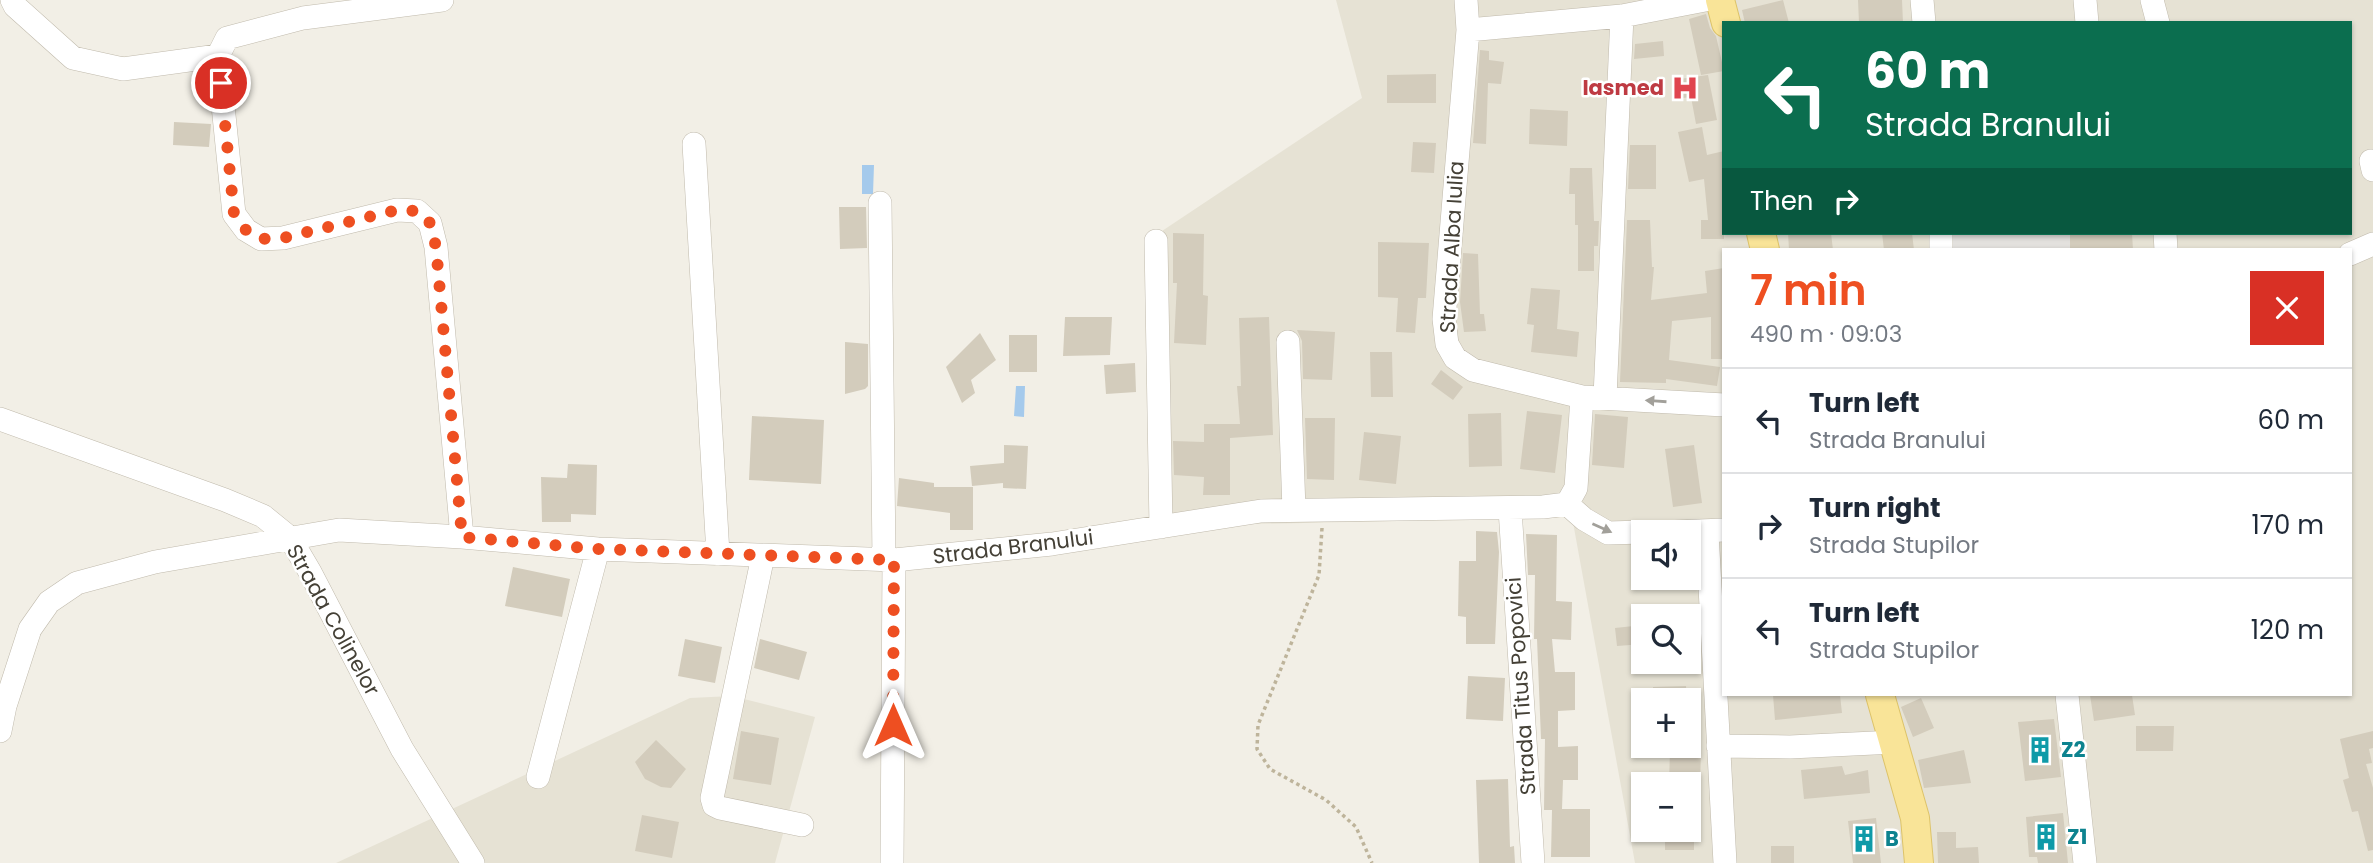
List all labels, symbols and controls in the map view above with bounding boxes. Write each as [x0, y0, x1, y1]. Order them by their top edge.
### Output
text: 60 m [1865, 37, 1990, 105]
icon: left [1750, 49, 1841, 140]
pin [191, 53, 251, 113]
icon: arrive [202, 64, 240, 102]
place label: Iasmed [1582, 73, 1664, 102]
hospital icon: Iasmed [1670, 73, 1700, 103]
text: Strada Branului [1865, 102, 2111, 147]
street label: Strada Alba Iulia [1433, 160, 1470, 334]
icon: right [1827, 182, 1865, 220]
text: Then [1750, 183, 1813, 219]
text: 7 min [1750, 261, 1866, 320]
button: close [2250, 271, 2324, 345]
text: 490 m · 09:03 [1750, 318, 1902, 350]
text: Turn left [1809, 385, 1920, 421]
one-way arrow [1644, 395, 1666, 406]
icon: left [1750, 402, 1788, 440]
text: 60 m [2257, 402, 2324, 438]
text: Strada Branului [1809, 424, 1986, 456]
text: Turn right [1809, 490, 1941, 526]
icon: right [1750, 507, 1788, 545]
text: 170 m [2251, 507, 2324, 543]
map controls [1631, 520, 1701, 842]
button: sound [1631, 520, 1701, 590]
street label: Strada Branului [931, 522, 1095, 571]
one-way arrow [1592, 522, 1612, 534]
text: Strada Stupilor [1809, 529, 1979, 561]
street label: Strada Colinelor [280, 539, 387, 701]
street label: Strada Titus Popovici [1498, 576, 1543, 796]
text: Turn left [1809, 595, 1920, 631]
button: search [1631, 604, 1701, 674]
icon: left [1750, 612, 1788, 650]
text: 120 m [2251, 612, 2324, 648]
text: Strada Stupilor [1809, 634, 1979, 666]
position arrow [856, 688, 930, 762]
button: + [1631, 688, 1701, 758]
building icon: Z2 [2025, 735, 2055, 765]
place label: Z2 [2061, 735, 2086, 764]
button: − [1631, 772, 1701, 842]
building icon: Z1 [2031, 822, 2061, 852]
place label: Z1 [2067, 822, 2087, 851]
building icon: B [1849, 824, 1879, 854]
place label: B [1885, 824, 1899, 853]

